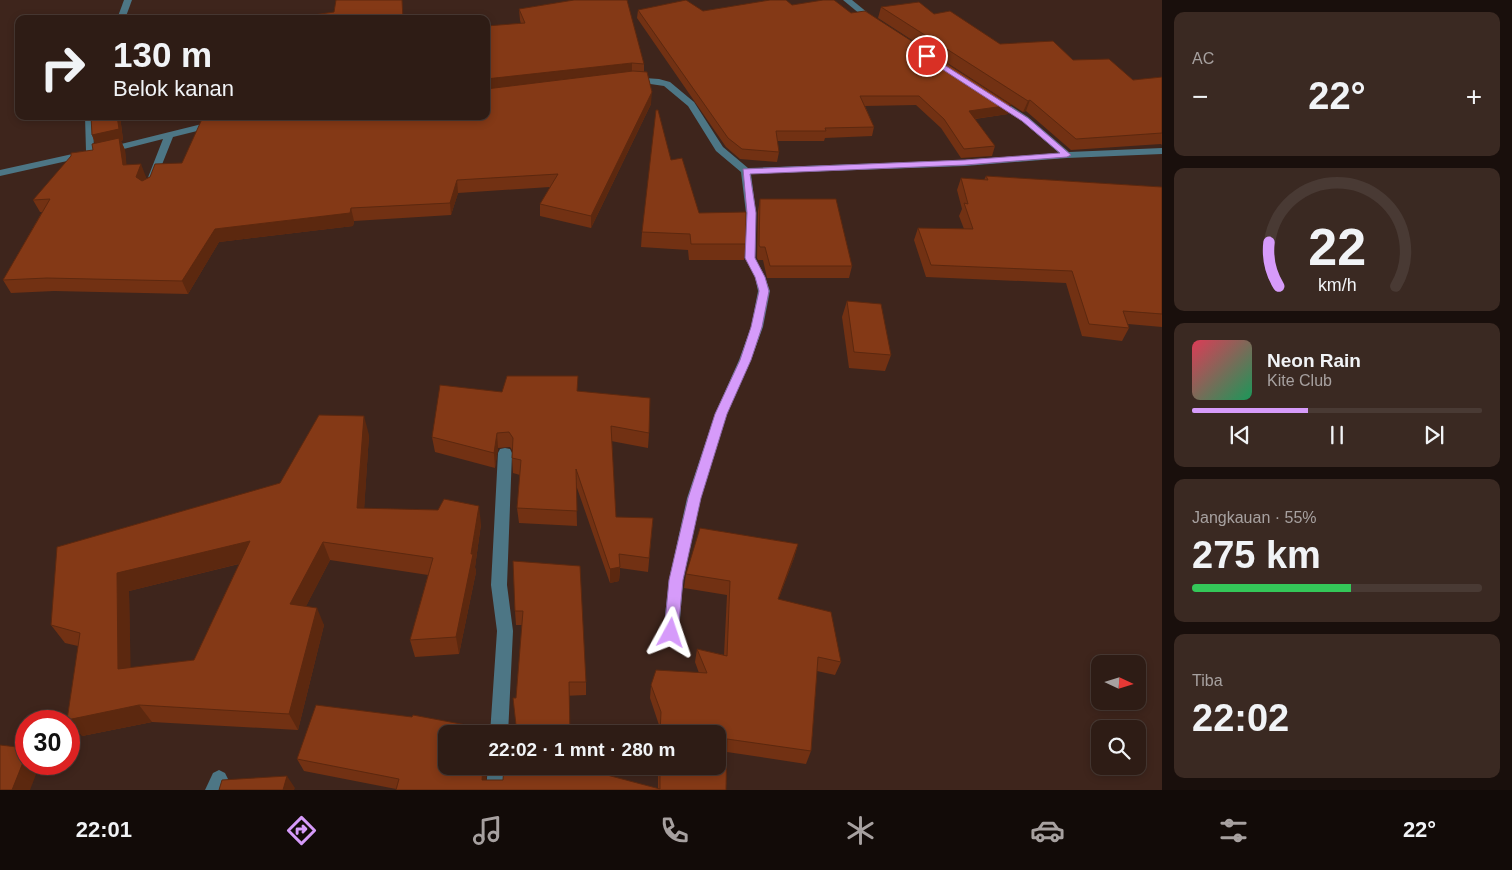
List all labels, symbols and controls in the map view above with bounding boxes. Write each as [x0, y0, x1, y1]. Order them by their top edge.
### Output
icon: right [30, 35, 95, 100]
text: 130 m [113, 35, 212, 74]
pin [906, 35, 948, 77]
icon: arrive [913, 42, 941, 70]
text: AC [1192, 50, 1214, 67]
text: 22° [1308, 75, 1366, 117]
text: Belok kanan [113, 76, 234, 101]
text: − [1192, 81, 1208, 112]
text: + [1466, 81, 1482, 112]
text: 22 [1308, 218, 1366, 276]
text: km/h [1318, 275, 1356, 295]
text: Neon Rain [1267, 350, 1361, 371]
text: Kite Club [1267, 372, 1332, 389]
icon: previous [1226, 421, 1254, 449]
icon: pause [1323, 421, 1351, 449]
icon: next [1420, 421, 1448, 449]
text: Jangkauan · 55% [1192, 509, 1317, 526]
text: 275 km [1192, 534, 1321, 576]
position arrow [644, 606, 696, 658]
north arrow [1091, 655, 1146, 710]
map controls [1091, 655, 1146, 775]
text: Tiba [1192, 672, 1223, 689]
text: 22:02 [1192, 697, 1289, 739]
speed limit sign: 30 [15, 710, 80, 775]
button: search [1091, 720, 1146, 775]
text: 22:02 · 1 mnt · 280 m [489, 739, 675, 760]
icon: directions [284, 813, 319, 848]
icon: music [470, 813, 505, 848]
icon: phone [657, 813, 692, 848]
icon: climate [843, 813, 878, 848]
icon: car [1030, 813, 1065, 848]
icon: filters [1216, 813, 1251, 848]
text: 22:01 [76, 817, 132, 842]
text: 22° [1403, 817, 1436, 842]

